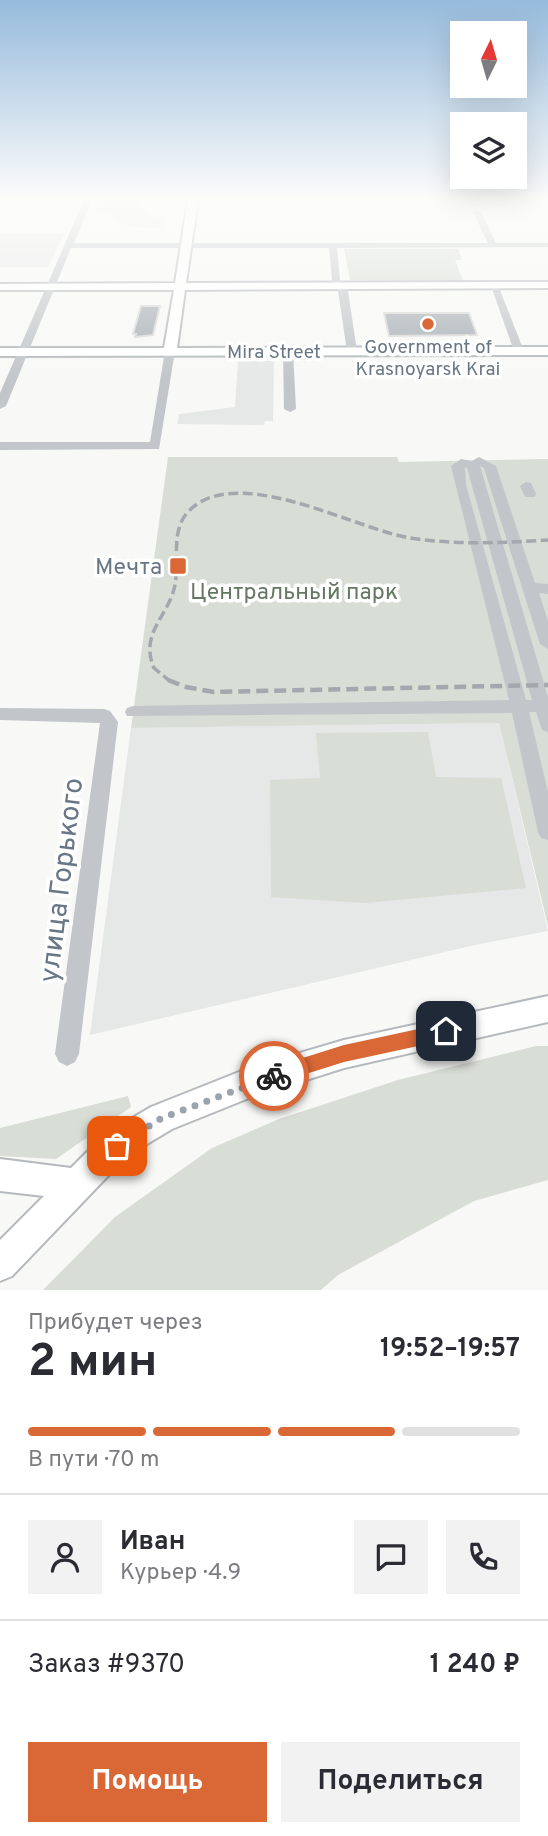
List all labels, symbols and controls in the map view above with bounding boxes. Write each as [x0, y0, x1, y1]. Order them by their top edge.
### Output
north arrow [450, 21, 527, 98]
map controls [450, 21, 527, 189]
button: layers [450, 112, 527, 189]
marker: Government of Krasnoyarsk Krai [420, 316, 436, 332]
place label: Government of Krasnoyarsk Krai [356, 336, 500, 382]
street label: Mira Street [227, 341, 321, 365]
place label: Мечта [95, 554, 162, 583]
marker: Мечта [168, 556, 188, 576]
park label: Центральный парк [190, 579, 398, 608]
street label: улица Горького [33, 776, 93, 985]
pin [416, 1001, 476, 1061]
icon: home [427, 1012, 465, 1050]
courier [239, 1041, 309, 1111]
icon: bike [255, 1057, 293, 1095]
pin [87, 1116, 147, 1176]
icon: bag [98, 1127, 136, 1165]
text: Прибудет через [28, 1309, 203, 1338]
text: 19:52–19:57 [380, 1333, 520, 1366]
text: 2 мин [28, 1334, 157, 1393]
text: В пути · 70 m [28, 1446, 160, 1475]
button: person [28, 1520, 102, 1594]
button: chat [354, 1520, 428, 1594]
button: phone [446, 1520, 520, 1594]
text: Иван [120, 1526, 185, 1559]
text: Курьер · 4.9 [120, 1559, 241, 1588]
text: Заказ #9370 [28, 1649, 185, 1682]
text: 1 240 ₽ [430, 1649, 520, 1682]
button: Помощь [28, 1742, 267, 1822]
button: Поделиться [281, 1742, 520, 1822]

